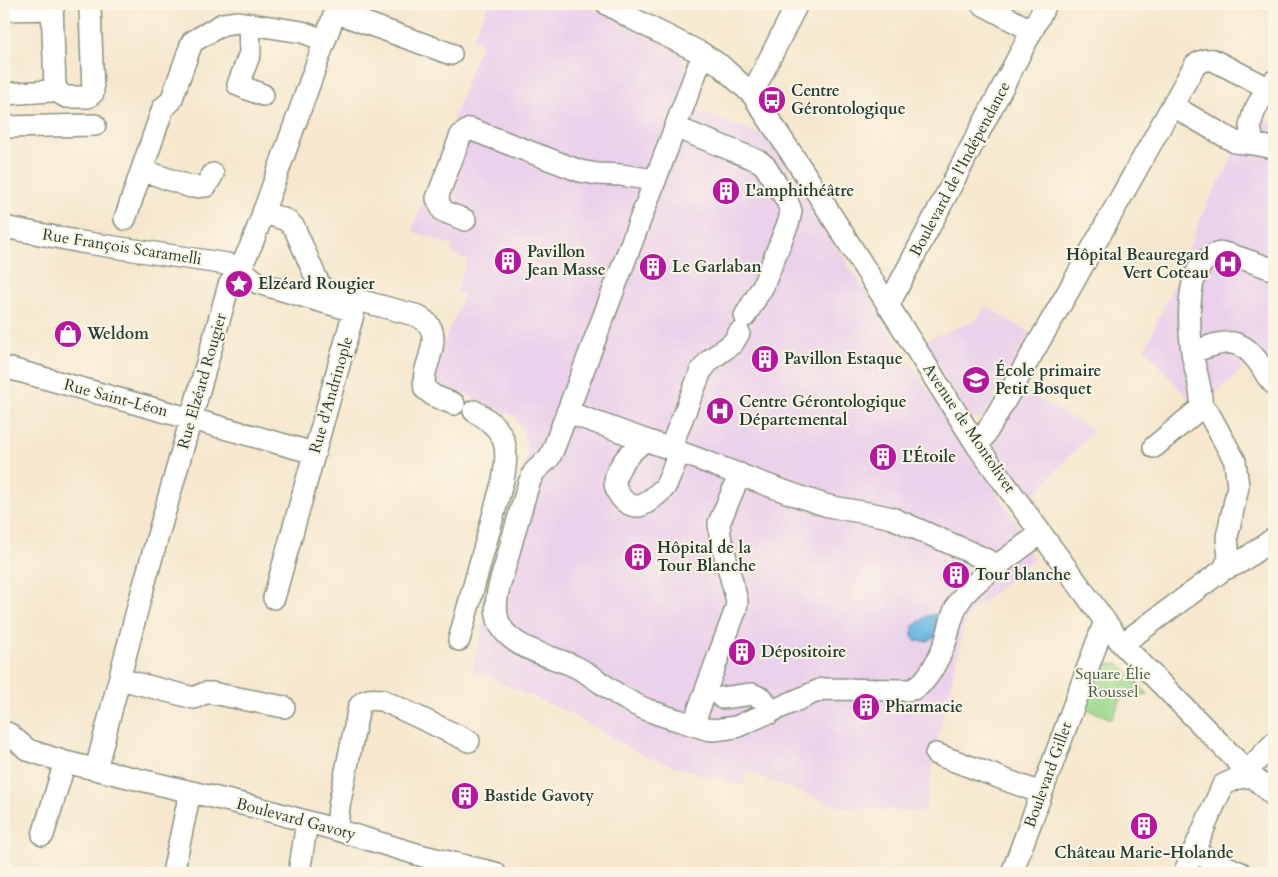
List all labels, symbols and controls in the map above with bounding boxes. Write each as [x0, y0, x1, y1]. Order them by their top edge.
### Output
street label: Boulevard de l'Indépendance [904, 78, 1016, 260]
place label: Centre Gérontologique [791, 80, 906, 120]
bus stop icon: Centre Gérontologique [757, 85, 787, 115]
building icon: L'amphithéâtre [711, 176, 741, 206]
place label: L'amphithéâtre [745, 180, 854, 202]
street label: Rue François Scaramelli [41, 224, 204, 271]
place label: Pavillon Jean Masse [525, 241, 606, 281]
place label: Hôpital Beauregard Vert Coteau [1066, 244, 1209, 284]
building icon: Pavillon Jean Masse [493, 246, 523, 276]
hospital icon: Hôpital Beauregard Vert Coteau [1213, 249, 1243, 279]
building icon: Le Garlaban [638, 252, 668, 282]
place label: Le Garlaban [672, 256, 762, 278]
place icon: Elzéard Rougier [224, 269, 254, 299]
place label: Elzéard Rougier [258, 273, 375, 295]
street label: Rue Elzéard Rougier [172, 310, 232, 452]
shop icon: Weldom [53, 319, 83, 349]
place label: Weldom [86, 323, 149, 345]
street label: Rue d'Andrinople [304, 334, 358, 456]
building icon: Pavillon Estaque [750, 344, 780, 374]
place label: Pavillon Estaque [784, 348, 903, 370]
street label: Avenue de Montolivet [917, 359, 1021, 497]
place label: École primaire Petit Bosquet [995, 359, 1102, 400]
school or university icon: École primaire Petit Bosquet [961, 365, 991, 395]
street label: Rue Saint-Léon [62, 374, 170, 422]
place label: Centre Gérontologique Départemental [739, 391, 907, 431]
hospital icon: Centre Gérontologique Départemental [705, 396, 735, 426]
building icon: L'Étoile [868, 442, 898, 472]
place label: L'Étoile [902, 445, 956, 468]
place label: Hôpital de la Tour Blanche [657, 537, 756, 577]
building icon: Hôpital de la Tour Blanche [623, 542, 653, 572]
building icon: Tour blanche [941, 560, 971, 590]
place label: Tour blanche [975, 564, 1071, 586]
building icon: Dépositoire [727, 637, 757, 667]
place label: Dépositoire [761, 641, 846, 663]
park label: Square Élie Roussel [1075, 663, 1151, 703]
building icon: Pharmacie [851, 692, 881, 722]
place label: Pharmacie [885, 696, 963, 718]
street label: Boulevard Gillet [1019, 719, 1077, 831]
building icon: Bastide Gavoty [450, 781, 480, 811]
place label: Bastide Gavoty [484, 785, 594, 807]
street label: Boulevard Gavoty [234, 792, 359, 846]
building icon: Château Marie-Holande [1129, 811, 1159, 841]
place label: Château Marie-Holande [1054, 842, 1234, 864]

